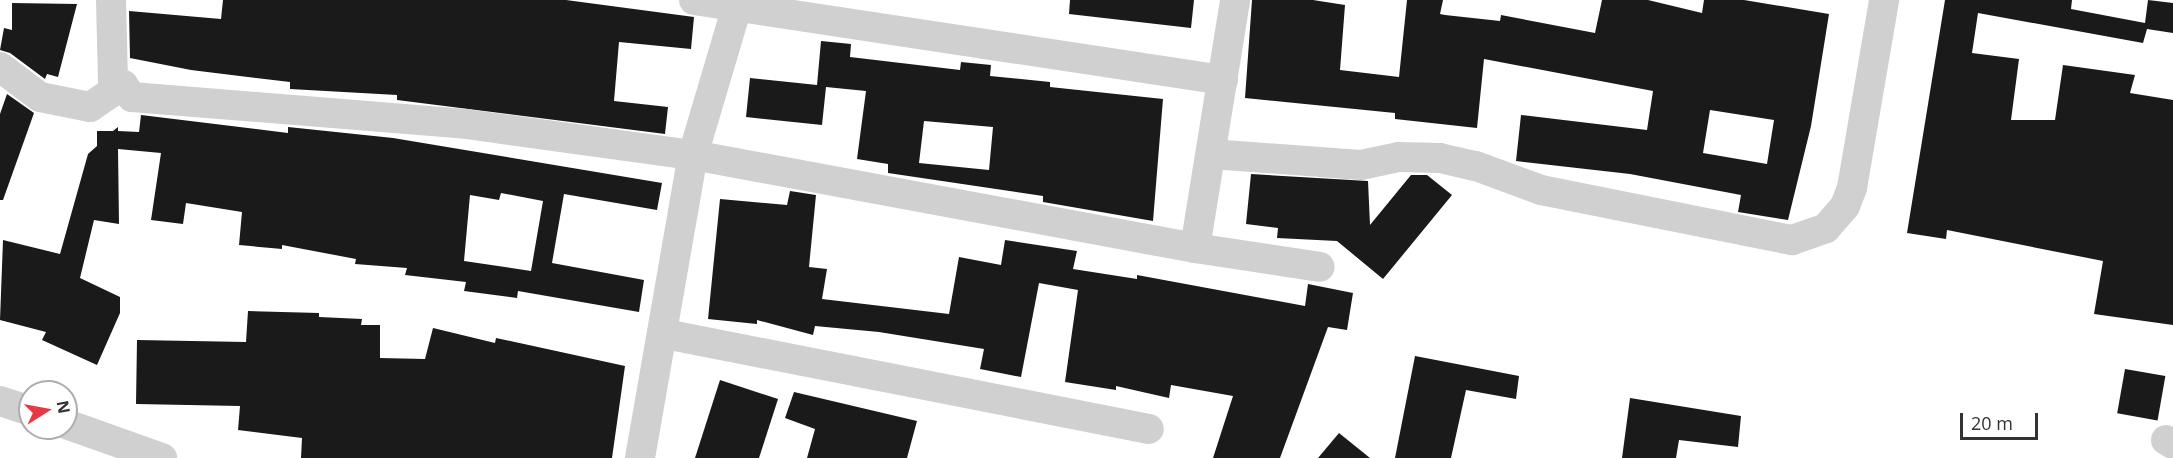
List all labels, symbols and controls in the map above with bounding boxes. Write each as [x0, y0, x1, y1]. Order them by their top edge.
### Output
north arrow [18, 380, 78, 440]
text: N [52, 398, 76, 415]
scale bar [1963, 401, 2041, 439]
text: 20 m [1971, 411, 2013, 435]

